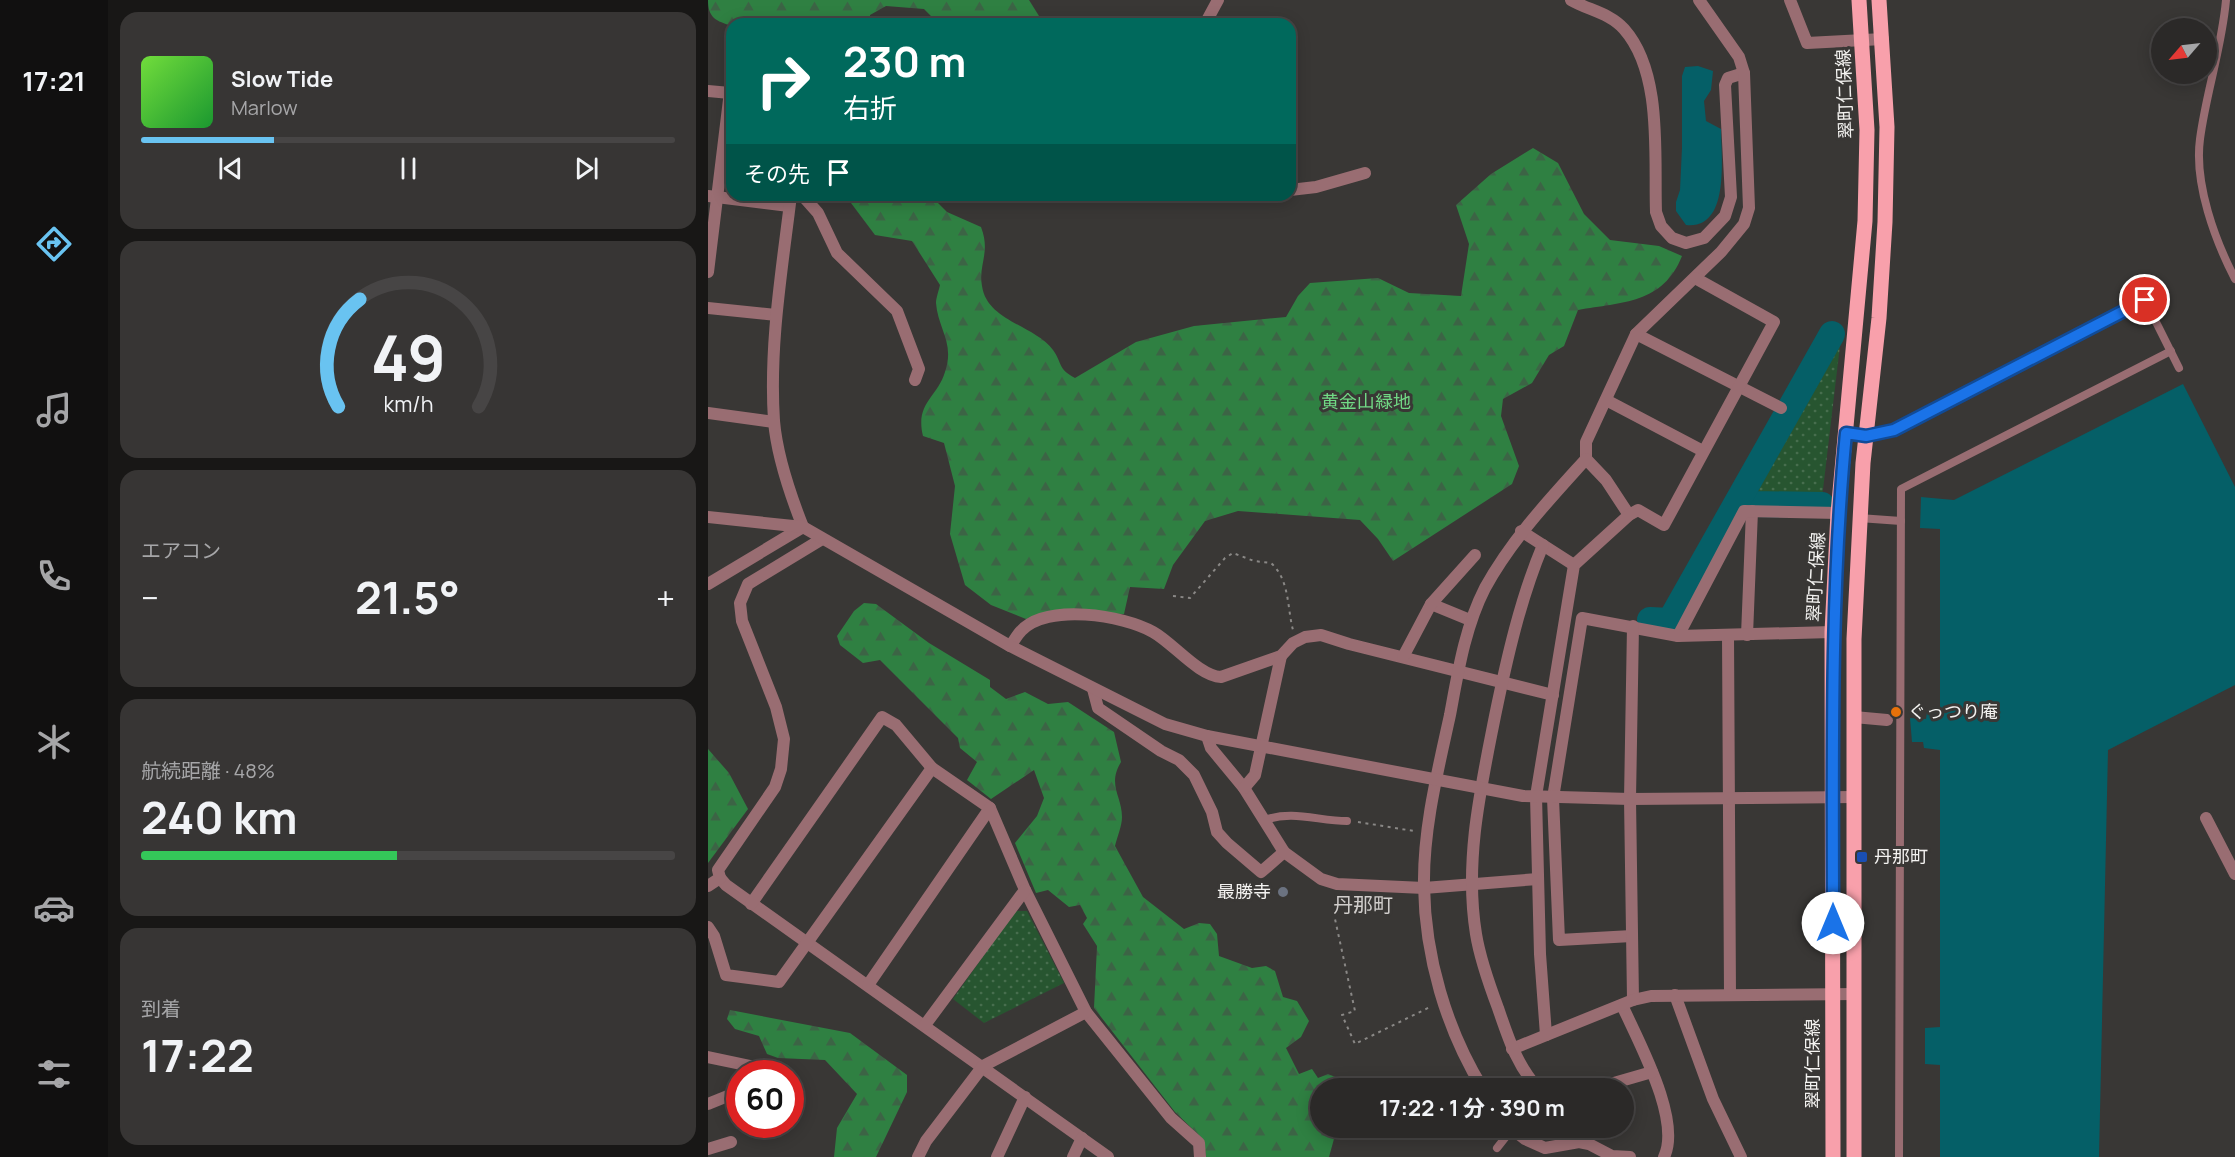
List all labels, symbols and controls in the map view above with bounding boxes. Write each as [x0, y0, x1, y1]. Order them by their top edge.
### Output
north arrow [2151, 18, 2217, 84]
map controls [2151, 18, 2217, 84]
text: 230 m [843, 32, 966, 90]
icon: right [744, 42, 822, 120]
street label: 翠町仁保線 [1830, 49, 1858, 139]
text: 17:21 [22, 62, 86, 99]
text: Slow Tide [231, 64, 333, 94]
text: 右折 [843, 89, 897, 126]
text: Marlow [231, 94, 298, 121]
icon: previous [214, 152, 247, 185]
icon: pause [392, 152, 425, 185]
icon: next [570, 152, 603, 185]
icon: arrive [822, 156, 855, 189]
text: その先 [744, 159, 810, 189]
icon: directions [33, 223, 75, 265]
pin [2119, 274, 2170, 325]
icon: arrive [2128, 283, 2161, 316]
text: 49 [370, 314, 446, 400]
icon: music [33, 389, 75, 431]
text: km/h [383, 389, 433, 418]
park label: 黄金山緑地 [1321, 389, 1411, 413]
street label: 翠町仁保線 [1801, 531, 1829, 623]
text: エアコン [141, 537, 221, 564]
icon: phone [33, 555, 75, 597]
text: 21.5° [355, 566, 460, 628]
text: − [141, 575, 159, 620]
text: + [656, 575, 675, 620]
place label: ぐっつり庵 [1908, 699, 1998, 723]
marker: ぐっつり庵 [1889, 705, 1903, 719]
icon: climate [33, 721, 75, 763]
text: 航続距離 · 48% [141, 757, 275, 784]
text: 240 km [141, 786, 298, 848]
place label: 丹那町 [1874, 844, 1928, 868]
marker: 丹那町 [1855, 850, 1869, 864]
place label: 最勝寺 [1217, 879, 1271, 903]
marker: 最勝寺 [1276, 885, 1290, 899]
icon: car [33, 887, 75, 929]
district label: 丹那町 [1333, 891, 1393, 918]
position arrow [1801, 891, 1865, 955]
text: 到着 [141, 995, 181, 1022]
street label: 翠町仁保線 [1800, 1019, 1824, 1109]
text: 17:22 [141, 1024, 254, 1086]
icon: filters [33, 1053, 75, 1095]
speed limit sign: 60 [726, 1060, 804, 1138]
text: 17:22 · 1 分 · 390 m [1379, 1093, 1565, 1123]

